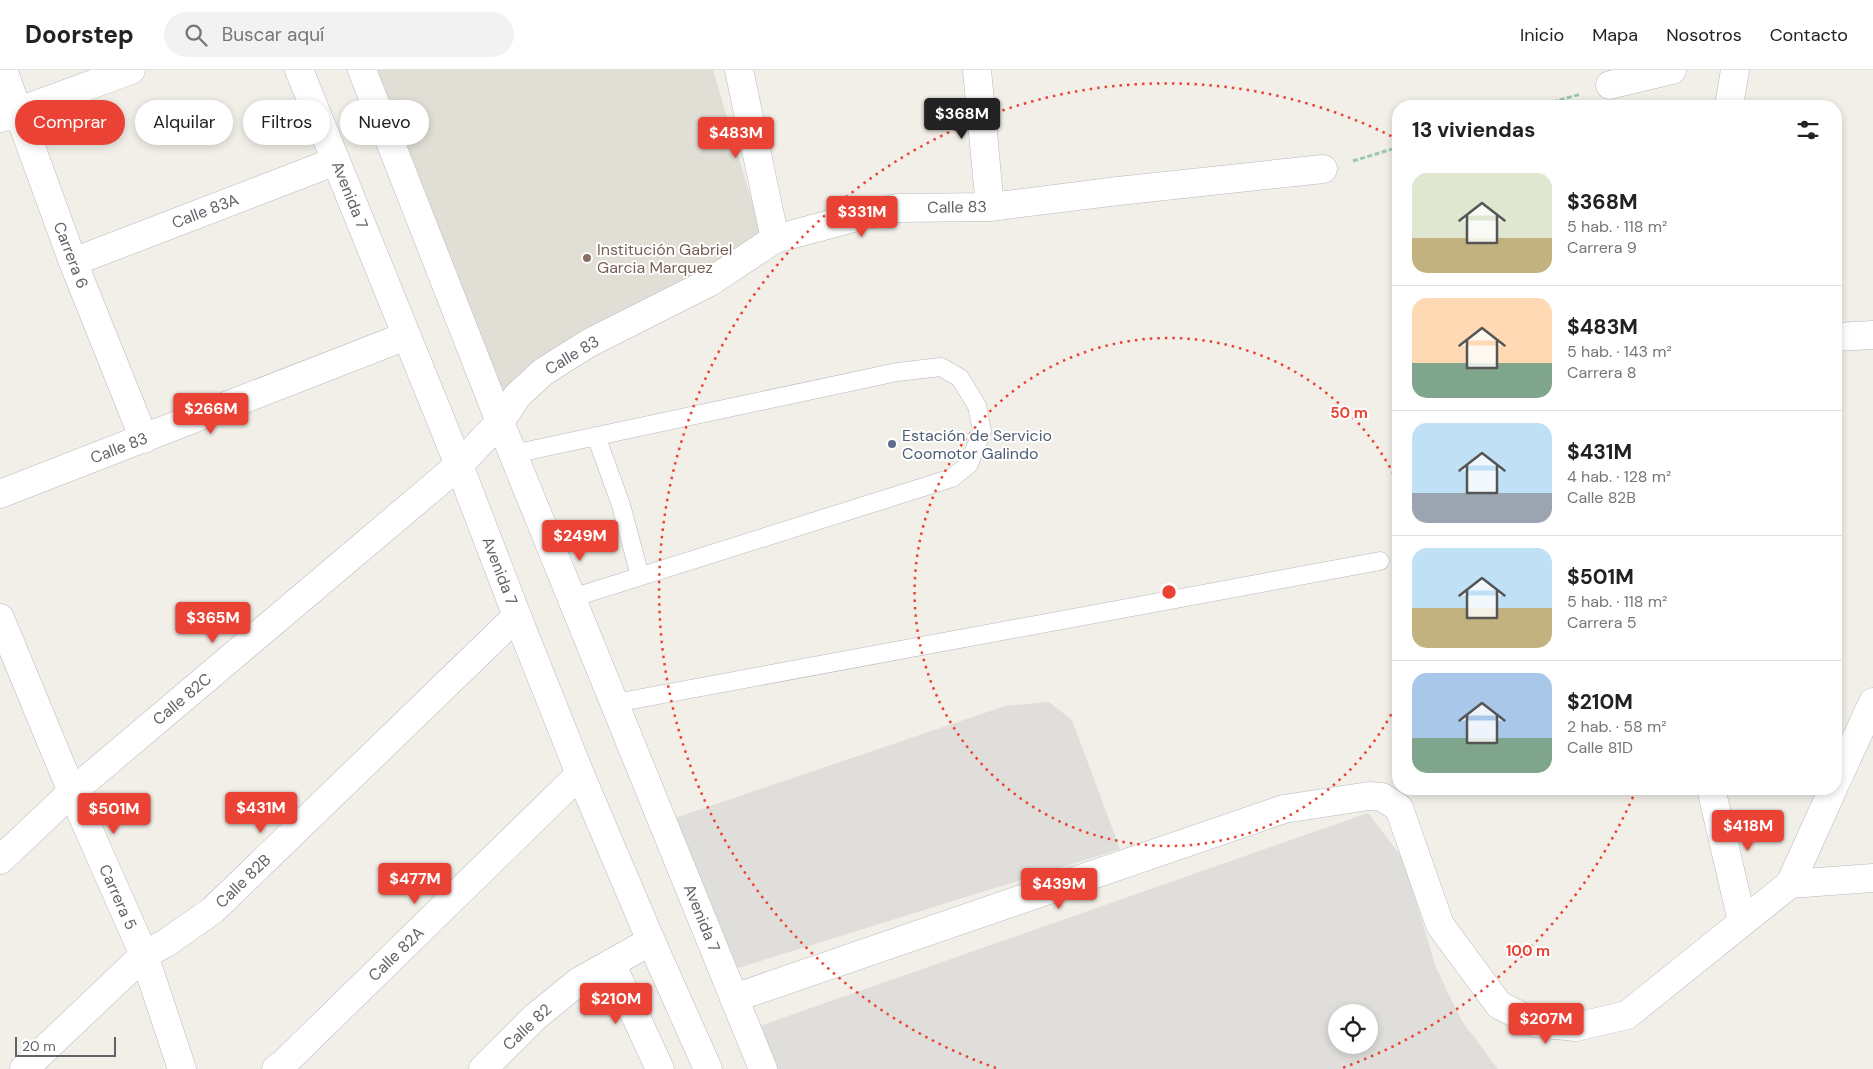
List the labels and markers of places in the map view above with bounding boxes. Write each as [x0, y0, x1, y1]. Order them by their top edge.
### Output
pin: $368M [927, 98, 997, 140]
pin: $483M [701, 116, 771, 159]
pin: $331M [827, 196, 897, 238]
place label: Institución Gabriel Garcia Marquez [597, 239, 732, 278]
marker: Institución Gabriel Garcia Marquez [581, 252, 593, 264]
pin: $266M [176, 392, 246, 435]
place label: Estación de Servicio Coomotor Galindo [902, 425, 1052, 464]
marker: Estación de Servicio Coomotor Galindo [886, 438, 898, 450]
pin: $249M [545, 520, 615, 562]
centre of rings [1160, 583, 1178, 601]
pin: $365M [178, 602, 248, 644]
pin: $501M [79, 792, 149, 835]
pin: $431M [226, 792, 296, 834]
pin: $418M [1713, 810, 1783, 852]
pin: $477M [380, 862, 450, 905]
pin: $439M [1024, 868, 1094, 910]
pin: $210M [581, 982, 651, 1025]
pin: $207M [1511, 1002, 1581, 1045]

